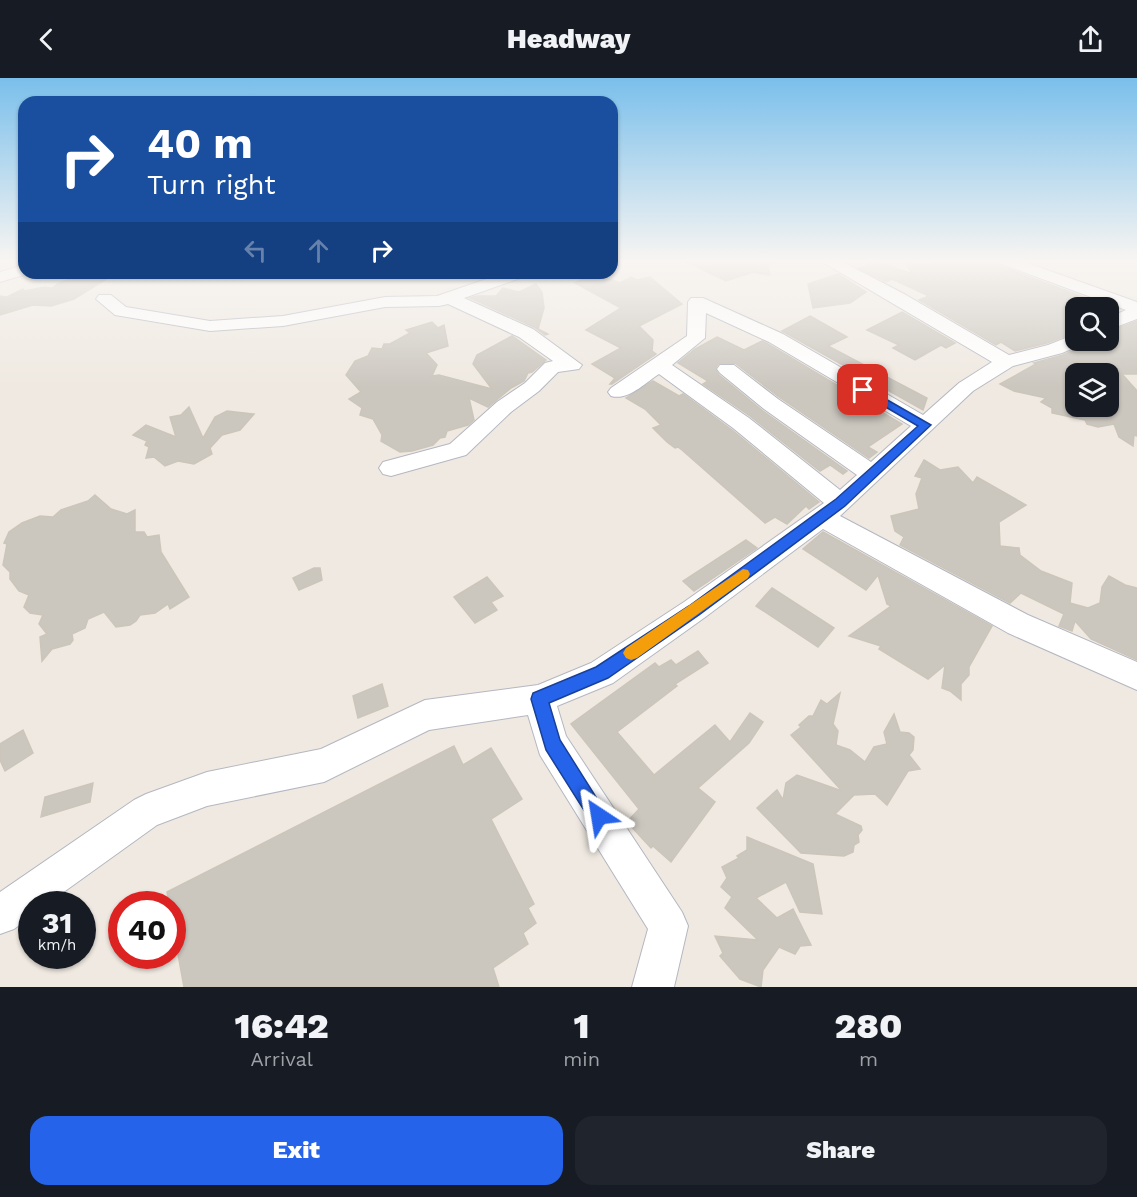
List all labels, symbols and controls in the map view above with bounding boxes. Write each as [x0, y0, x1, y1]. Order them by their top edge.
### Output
icon: back [30, 23, 63, 56]
text: Headway [507, 23, 630, 55]
icon: share [1074, 23, 1107, 56]
text: 40 m [147, 119, 253, 168]
icon: right [48, 120, 126, 198]
text: Turn right [147, 169, 276, 201]
icon: left [239, 234, 272, 267]
icon: ahead [302, 234, 335, 267]
icon: right [365, 234, 398, 267]
map controls [1065, 297, 1119, 417]
button: search [1065, 297, 1119, 351]
button: layers [1065, 363, 1119, 417]
pin [837, 364, 888, 415]
icon: arrive [846, 373, 879, 406]
position arrow [567, 784, 631, 848]
speed limit sign: 40 [108, 891, 186, 969]
text: 31 [42, 905, 72, 940]
text: km/h [38, 936, 76, 954]
text: 16:42 [235, 1005, 329, 1047]
text: 1 [574, 1005, 590, 1047]
text: 280 [835, 1005, 902, 1047]
text: Arrival [250, 1047, 313, 1071]
text: min [563, 1047, 600, 1071]
text: m [859, 1047, 878, 1071]
button: Exit [30, 1116, 563, 1185]
button: Share [575, 1116, 1107, 1185]

